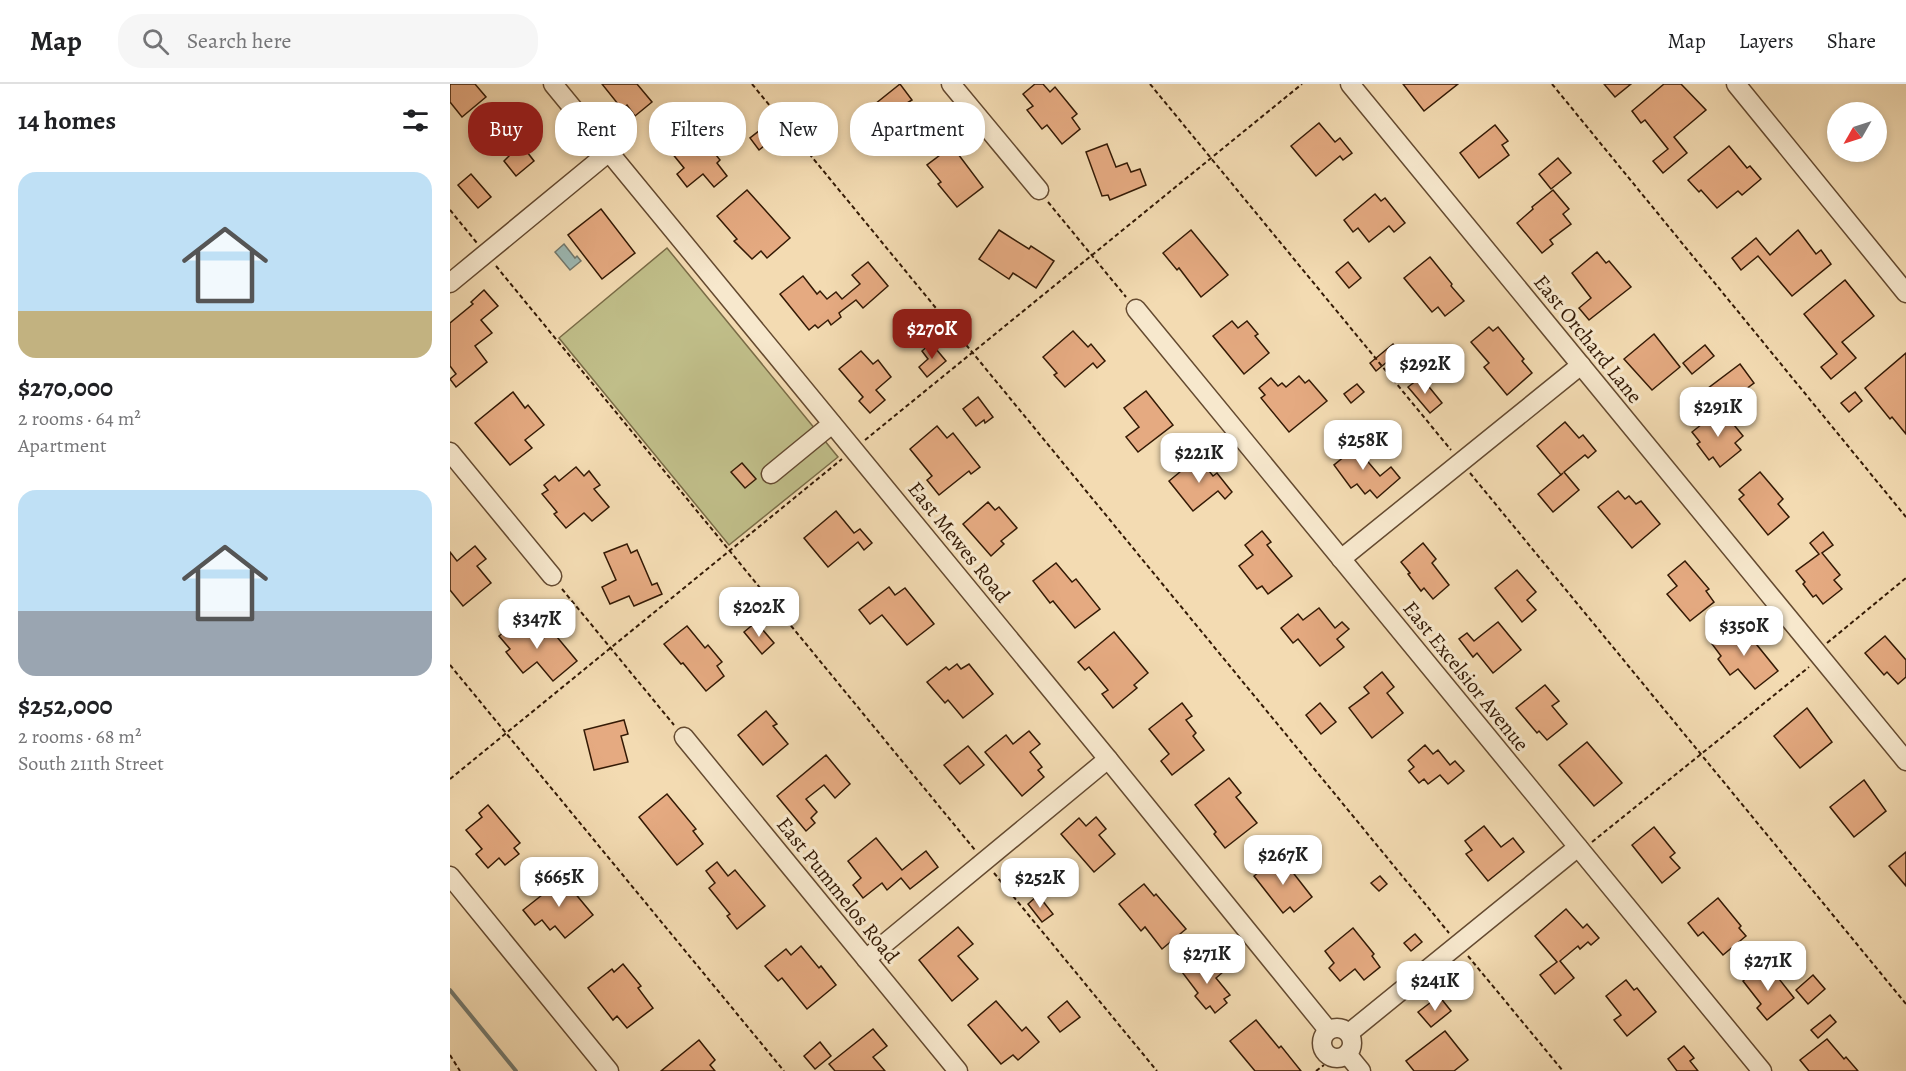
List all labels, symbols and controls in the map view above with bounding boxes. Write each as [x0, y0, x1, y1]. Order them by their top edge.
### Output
search box [118, 14, 538, 68]
text: Map [30, 22, 82, 60]
icon: search [139, 25, 172, 58]
text: Search here [187, 26, 291, 56]
text: Map [1667, 27, 1706, 55]
text: Layers [1739, 27, 1794, 55]
text: Share [1827, 27, 1876, 55]
chip: Buy [468, 102, 543, 156]
chip: Rent [555, 102, 637, 156]
chip: Filters [649, 102, 746, 156]
chip: New [758, 102, 838, 156]
chip: Apartment [850, 102, 985, 156]
north arrow [1827, 102, 1887, 162]
map controls [1827, 102, 1887, 162]
text: 14 homes [18, 103, 116, 138]
icon: filters [399, 104, 432, 137]
icon: home [171, 211, 279, 319]
street label: East Orchard Lane [1527, 269, 1649, 409]
pin: $270K [890, 309, 974, 360]
text: $270K [907, 315, 957, 342]
pin: $292K [1383, 344, 1467, 395]
text: $292K [1399, 350, 1451, 377]
text: $270,000 [18, 370, 113, 405]
pin: $291K [1676, 387, 1760, 438]
text: $291K [1694, 393, 1742, 420]
text: 2 rooms · 64 m² [18, 405, 141, 432]
pin: $258K [1321, 420, 1405, 471]
text: $258K [1338, 426, 1388, 453]
text: Apartment [18, 432, 107, 459]
pin: $221K [1157, 433, 1241, 484]
text: $221K [1175, 439, 1223, 466]
street label: East Mewes Road [901, 476, 1017, 609]
icon: home [171, 529, 279, 637]
pin: $202K [717, 587, 801, 638]
text: $202K [733, 593, 785, 620]
street label: East Excelsior Avenue [1397, 595, 1535, 757]
pin: $347K [495, 599, 579, 650]
text: $347K [513, 605, 562, 632]
pin: $350K [1702, 606, 1786, 657]
text: $350K [1719, 612, 1769, 639]
text: $252,000 [18, 688, 113, 723]
text: 2 rooms · 68 m² [18, 723, 142, 750]
text: South 211th Street [18, 750, 164, 777]
street label: East Pummelos Road [770, 811, 906, 970]
pin: $267K [1241, 835, 1325, 886]
text: $267K [1258, 841, 1308, 868]
pin: $665K [517, 857, 601, 908]
pin: $252K [998, 858, 1082, 909]
text: $665K [534, 863, 584, 890]
text: $252K [1015, 864, 1065, 891]
pin: $271K [1165, 934, 1249, 985]
text: $271K [1183, 940, 1231, 967]
pin: $271K [1726, 941, 1810, 992]
text: $271K [1744, 947, 1792, 974]
pin: $241K [1393, 961, 1477, 1012]
text: $241K [1411, 967, 1459, 994]

